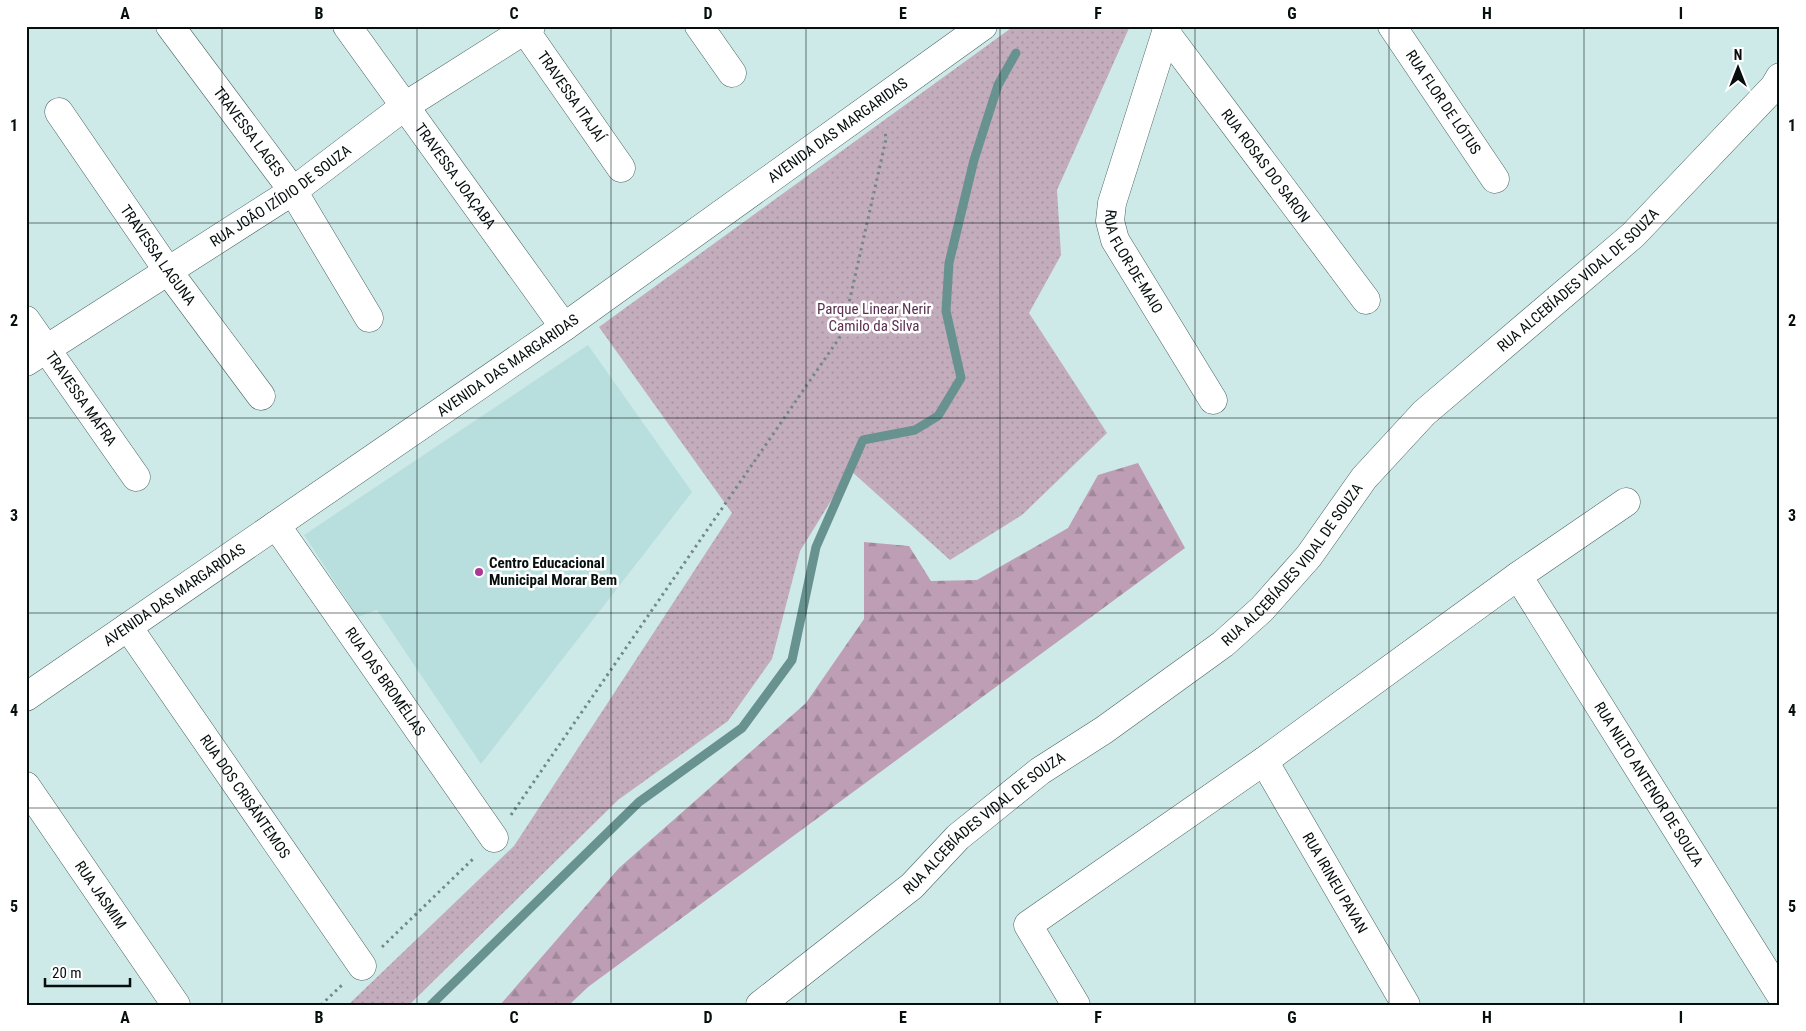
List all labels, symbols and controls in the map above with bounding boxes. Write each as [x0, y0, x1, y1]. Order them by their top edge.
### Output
text: A [120, 4, 130, 23]
text: B [315, 4, 324, 23]
text: C [509, 4, 519, 23]
text: D [703, 4, 713, 23]
text: E [899, 4, 907, 23]
text: F [1094, 4, 1102, 23]
text: G [1287, 4, 1297, 23]
text: H [1482, 4, 1492, 23]
text: I [1679, 4, 1683, 23]
north arrow [1714, 42, 1764, 92]
street label: RUA FLOR DE LÓTUS [1402, 47, 1485, 158]
text: N [1734, 47, 1742, 63]
street label: TRAVESSA ITAJAÍ [533, 48, 610, 146]
street label: AVENIDA DAS MARGARIDAS [764, 74, 911, 187]
street label: TRAVESSA LAGES [210, 83, 288, 180]
street label: RUA ROSAS DO SARON [1217, 106, 1314, 226]
text: 1 [10, 116, 18, 135]
text: 1 [1788, 116, 1796, 135]
street label: TRAVESSA JOAÇABA [411, 120, 500, 233]
street label: RUA JOÃO IZÍDIO DE SOUZA [207, 141, 355, 251]
street label: TRAVESSA LAGUNA [116, 202, 200, 309]
street label: RUA ALCEBÍADES VIDAL DE SOUZA [1494, 204, 1663, 356]
street label: RUA FLOR-DE-MAIO [1100, 208, 1167, 317]
park label: Parque Linear Nerir Camilo da Silva [817, 300, 931, 335]
street label: AVENIDA DAS MARGARIDAS [434, 310, 582, 421]
text: 2 [10, 311, 18, 330]
text: 2 [1788, 311, 1796, 330]
street label: TRAVESSA MAFRA [42, 348, 121, 450]
street label: RUA ALCEBÍADES VIDAL DE SOUZA [1218, 480, 1367, 650]
text: 3 [10, 506, 18, 525]
text: 3 [1788, 506, 1796, 525]
street label: AVENIDA DAS MARGARIDAS [100, 540, 249, 650]
place label: Centro Educacional Municipal Morar Bem [489, 554, 617, 589]
marker: Centro Educacional Municipal Morar Bem [473, 566, 485, 578]
street label: RUA DAS BROMÉLIAS [341, 624, 429, 740]
street label: RUA NILTO ANTENOR DE SOUZA [1590, 699, 1707, 870]
text: 4 [10, 701, 18, 720]
text: 4 [1788, 701, 1796, 720]
street label: RUA DOS CRISÂNTEMOS [196, 731, 294, 862]
street label: RUA ALCEBÍADES VIDAL DE SOUZA [900, 748, 1069, 898]
street label: RUA IRINEU PAVAN [1299, 829, 1371, 936]
street label: RUA JASMIM [71, 858, 130, 932]
text: 5 [10, 897, 18, 916]
text: 5 [1788, 897, 1796, 916]
scale bar [45, 956, 130, 988]
text: 20 m [52, 964, 82, 982]
text: A [120, 1008, 130, 1027]
text: B [315, 1008, 324, 1027]
text: C [509, 1008, 519, 1027]
text: D [703, 1008, 713, 1027]
text: E [899, 1008, 907, 1027]
text: F [1094, 1008, 1102, 1027]
text: G [1287, 1008, 1297, 1027]
text: H [1482, 1008, 1492, 1027]
text: I [1679, 1008, 1683, 1027]

